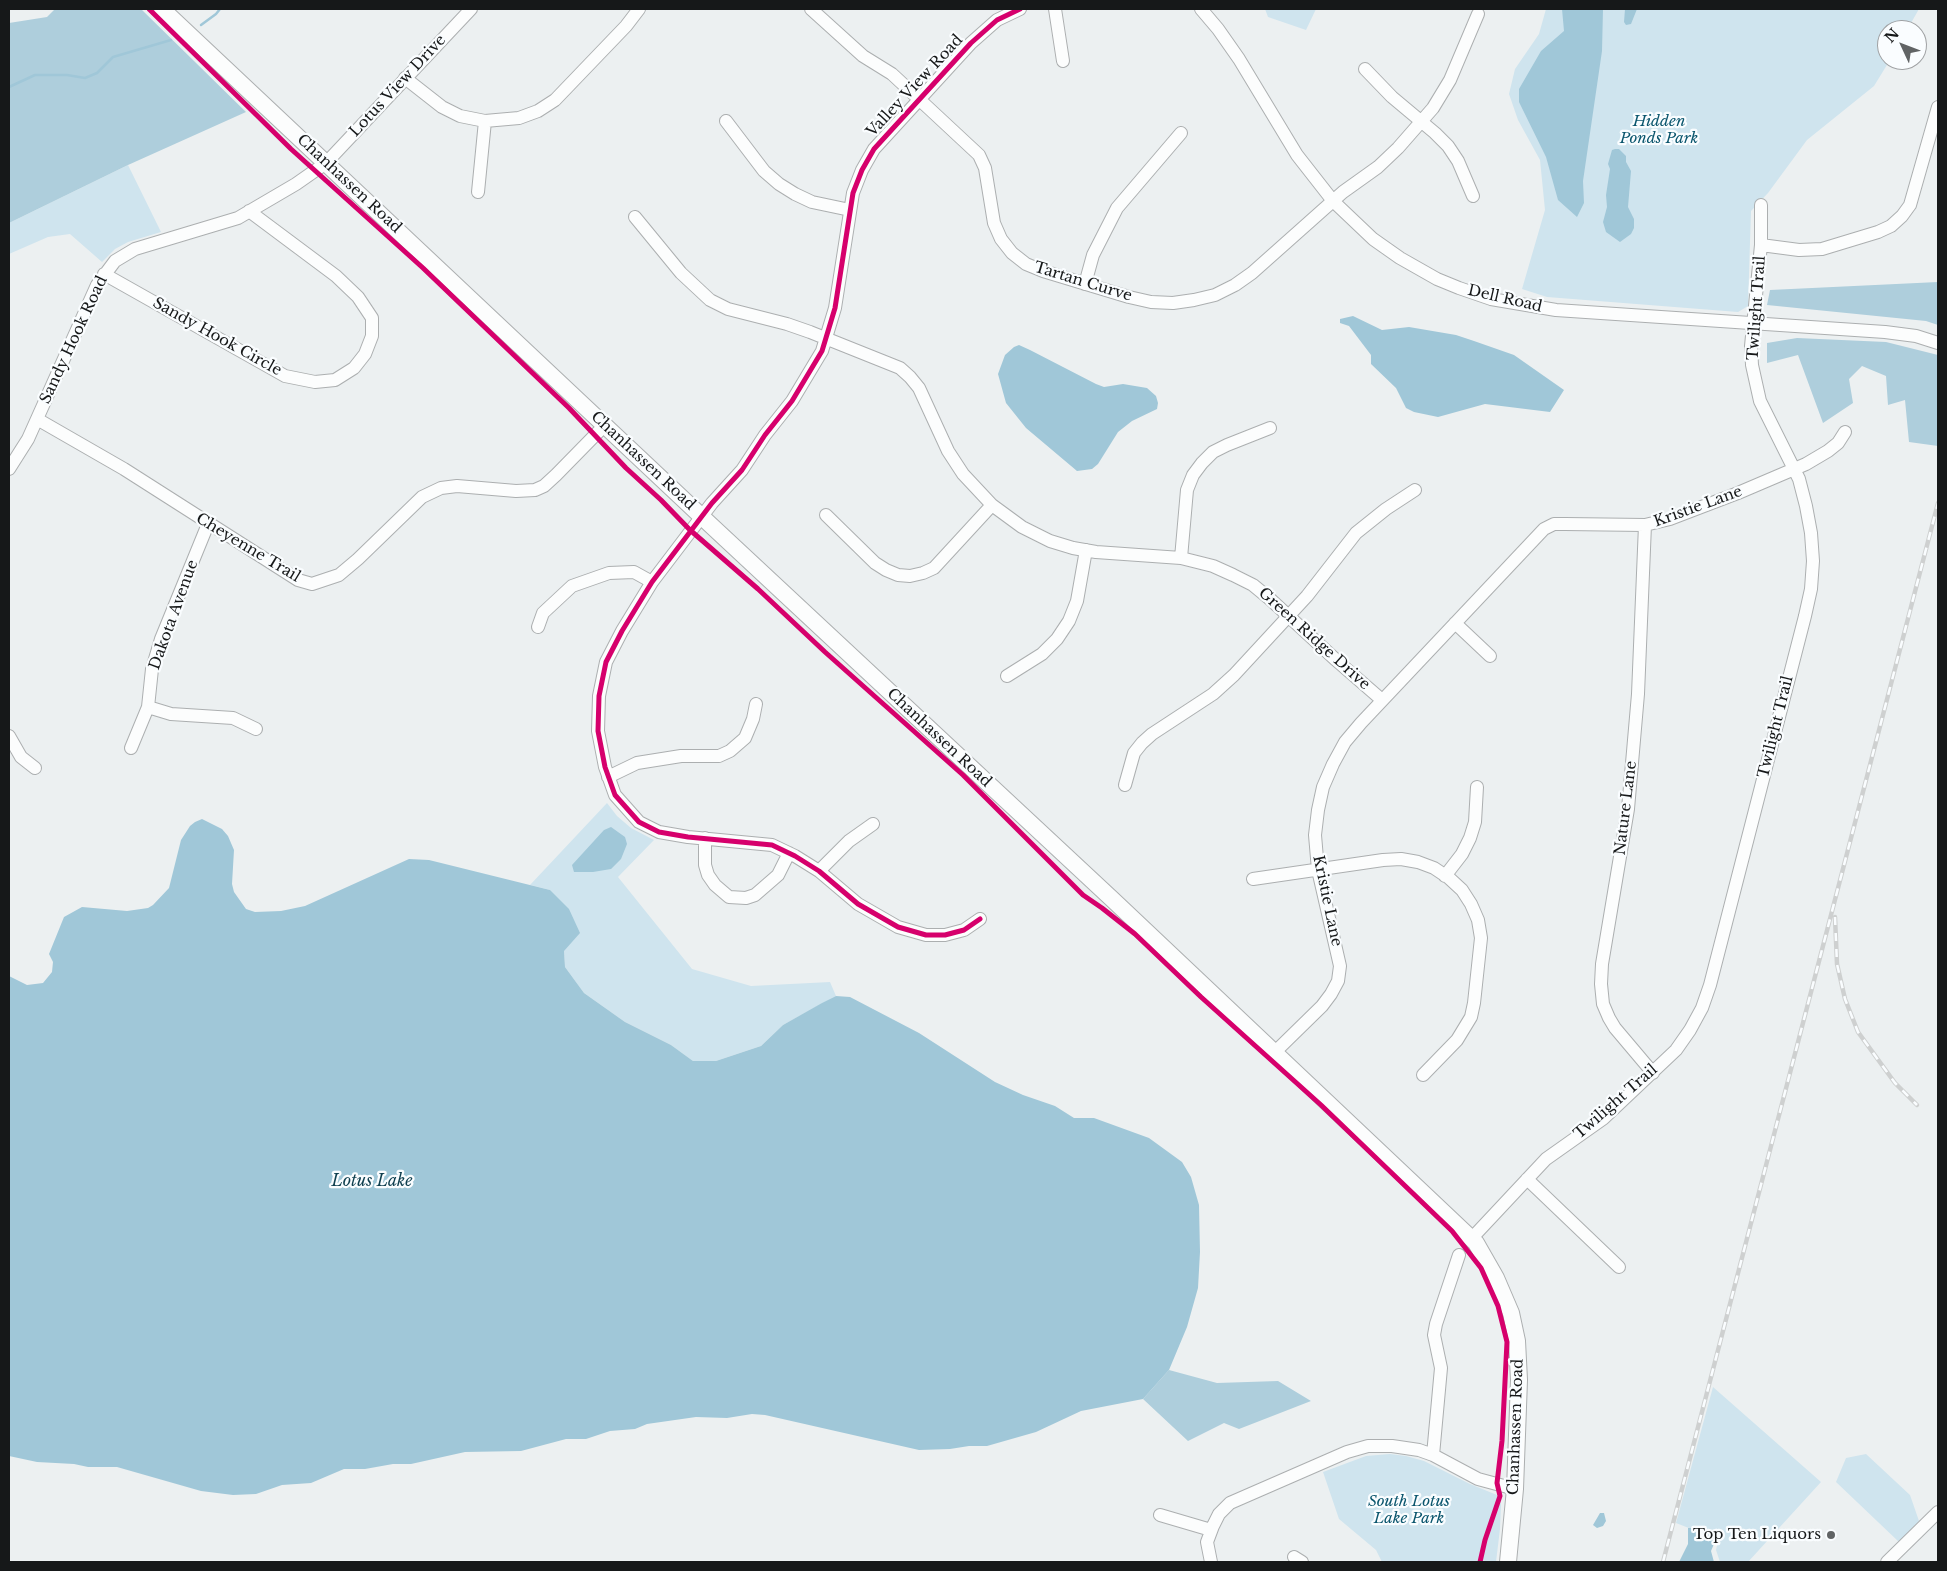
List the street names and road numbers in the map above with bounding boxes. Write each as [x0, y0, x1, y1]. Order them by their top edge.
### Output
street label: Lotus View Drive [346, 31, 450, 141]
street label: Valley View Road [863, 31, 967, 141]
street label: Chanhassen Road [293, 131, 405, 237]
street label: Twilight Trail [1744, 255, 1770, 361]
street label: Tartan Curve [1032, 259, 1134, 305]
street label: Sandy Hook Road [37, 273, 111, 407]
street label: Dell Road [1466, 282, 1544, 316]
street label: Sandy Hook Circle [149, 294, 285, 380]
street label: Chanhassen Road [587, 408, 699, 514]
street label: Kristie Lane [1651, 483, 1745, 531]
street label: Cheyenne Trail [193, 510, 303, 586]
street label: Dakota Avenue [146, 558, 202, 672]
street label: Green Ridge Drive [1255, 584, 1373, 694]
street label: Twilight Trail [1755, 674, 1797, 780]
street label: Chanhassen Road [883, 685, 995, 791]
street label: Nature Lane [1611, 760, 1641, 856]
street label: Kristie Lane [1309, 854, 1345, 948]
street label: Twilight Trail [1571, 1061, 1661, 1143]
street label: Chanhassen Road [1505, 1359, 1527, 1495]

